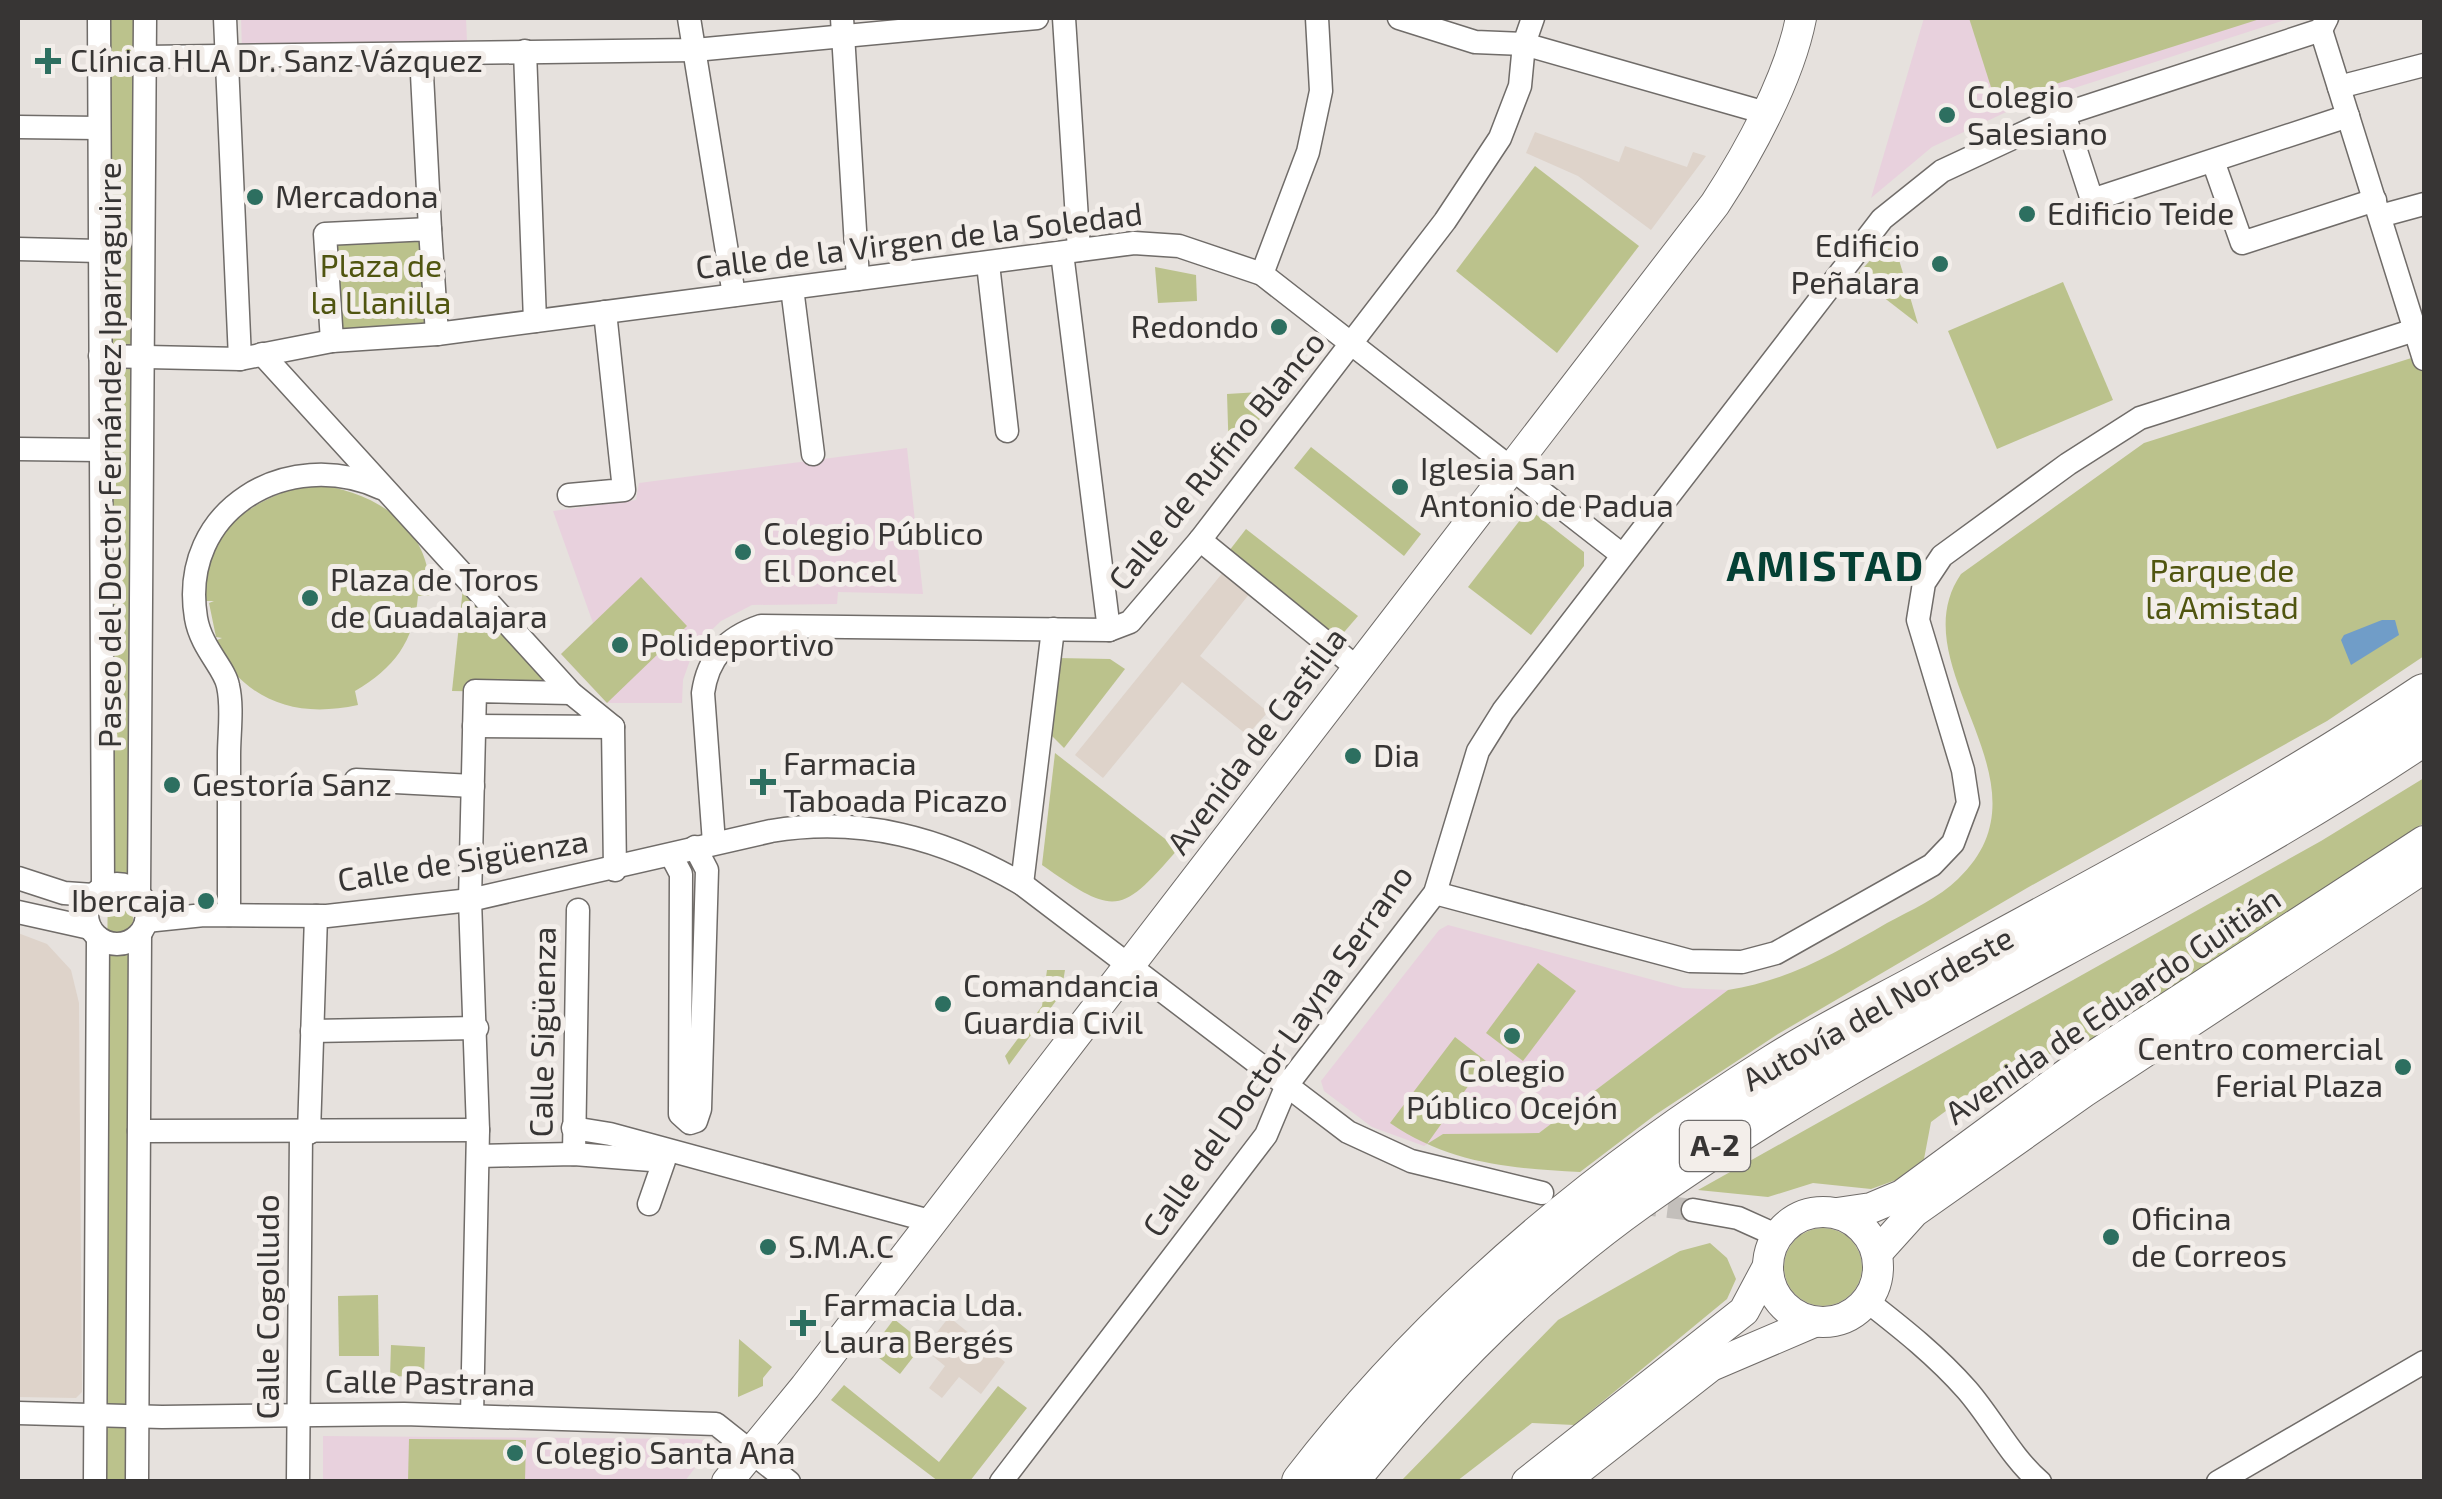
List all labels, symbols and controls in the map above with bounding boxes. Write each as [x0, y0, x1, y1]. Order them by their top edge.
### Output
place label: Clínica HLA Dr. Sanz Vázquez [70, 40, 483, 78]
marker: Clínica HLA Dr. Sanz Vázquez [35, 48, 61, 74]
place label: Colegio Salesiano [1967, 76, 2108, 151]
marker: Colegio Salesiano [1936, 104, 1958, 126]
street label: Paseo del Doctor Fernández Iparraguirre [89, 162, 127, 748]
place label: Mercadona [275, 176, 439, 214]
marker: Mercadona [244, 186, 266, 208]
street label: Calle de la Virgen de la Soledad [693, 193, 1144, 285]
place label: Edificio Teide [2047, 193, 2234, 231]
marker: Edificio Teide [2016, 203, 2038, 225]
place label: Edificio Peñalara [1790, 225, 1920, 300]
park label: Plaza de la Llanilla [311, 245, 451, 320]
marker: Edificio Peñalara [1929, 253, 1951, 275]
place label: Redondo [1131, 306, 1259, 344]
marker: Redondo [1268, 316, 1290, 338]
street label: Calle de Rufino Blanco [1099, 323, 1332, 597]
place label: Iglesia San Antonio de Padua [1420, 448, 1674, 523]
marker: Iglesia San Antonio de Padua [1389, 476, 1411, 498]
place label: Colegio Público El Doncel [763, 513, 984, 588]
district label: AMISTAD [1726, 539, 1926, 589]
marker: Colegio Público El Doncel [732, 541, 754, 563]
park label: Parque de la Amistad [2145, 550, 2299, 625]
place label: Plaza de Toros de Guadalajara [330, 559, 548, 635]
marker: Plaza de Toros de Guadalajara [299, 587, 321, 609]
street label: Avenida de Castilla [1158, 619, 1353, 861]
place label: Polideportivo [640, 624, 834, 662]
marker: Polideportivo [609, 634, 631, 656]
place label: Dia [1373, 735, 1420, 773]
place label: Farmacia Taboada Picazo [783, 743, 1008, 818]
marker: Dia [1342, 745, 1364, 767]
place label: Gestoría Sanz [192, 764, 392, 802]
marker: Farmacia Taboada Picazo [752, 771, 774, 793]
marker: Gestoría Sanz [161, 774, 183, 796]
street label: Calle de Sigüenza [335, 820, 591, 898]
street label: Calle del Doctor Layna Serrano [1133, 857, 1419, 1243]
street label: Avenida de Eduardo Guitián [1937, 878, 2287, 1131]
place label: Ibercaja [71, 880, 186, 919]
marker: Ibercaja [195, 890, 217, 912]
street label: Autovía del Nordeste [1735, 917, 2019, 1097]
street label: Calle Sigüenza [520, 926, 562, 1138]
place label: Comandancia Guardia Civil [963, 965, 1159, 1040]
marker: Comandancia Guardia Civil [932, 993, 954, 1015]
marker: Colegio Público Ocejón [1501, 1025, 1523, 1047]
place label: Centro comercial Ferial Plaza [2137, 1028, 2383, 1103]
place label: Colegio Público Ocejón [1406, 1050, 1618, 1126]
marker: Centro comercial Ferial Plaza [2392, 1056, 2414, 1078]
road number: A-2 [1680, 1121, 1750, 1171]
street label: Calle Cogolludo [247, 1194, 285, 1420]
place label: Oficina de Correos [2131, 1198, 2287, 1273]
place label: S.M.A.C [788, 1226, 894, 1264]
marker: Oficina de Correos [2100, 1226, 2122, 1248]
marker: S.M.A.C [757, 1236, 779, 1258]
place label: Farmacia Lda. Laura Bergés [823, 1284, 1023, 1359]
marker: Farmacia Lda. Laura Bergés [792, 1312, 814, 1334]
street label: Calle Pastrana [324, 1360, 536, 1402]
place label: Colegio Santa Ana [535, 1432, 796, 1470]
marker: Colegio Santa Ana [504, 1442, 526, 1464]

